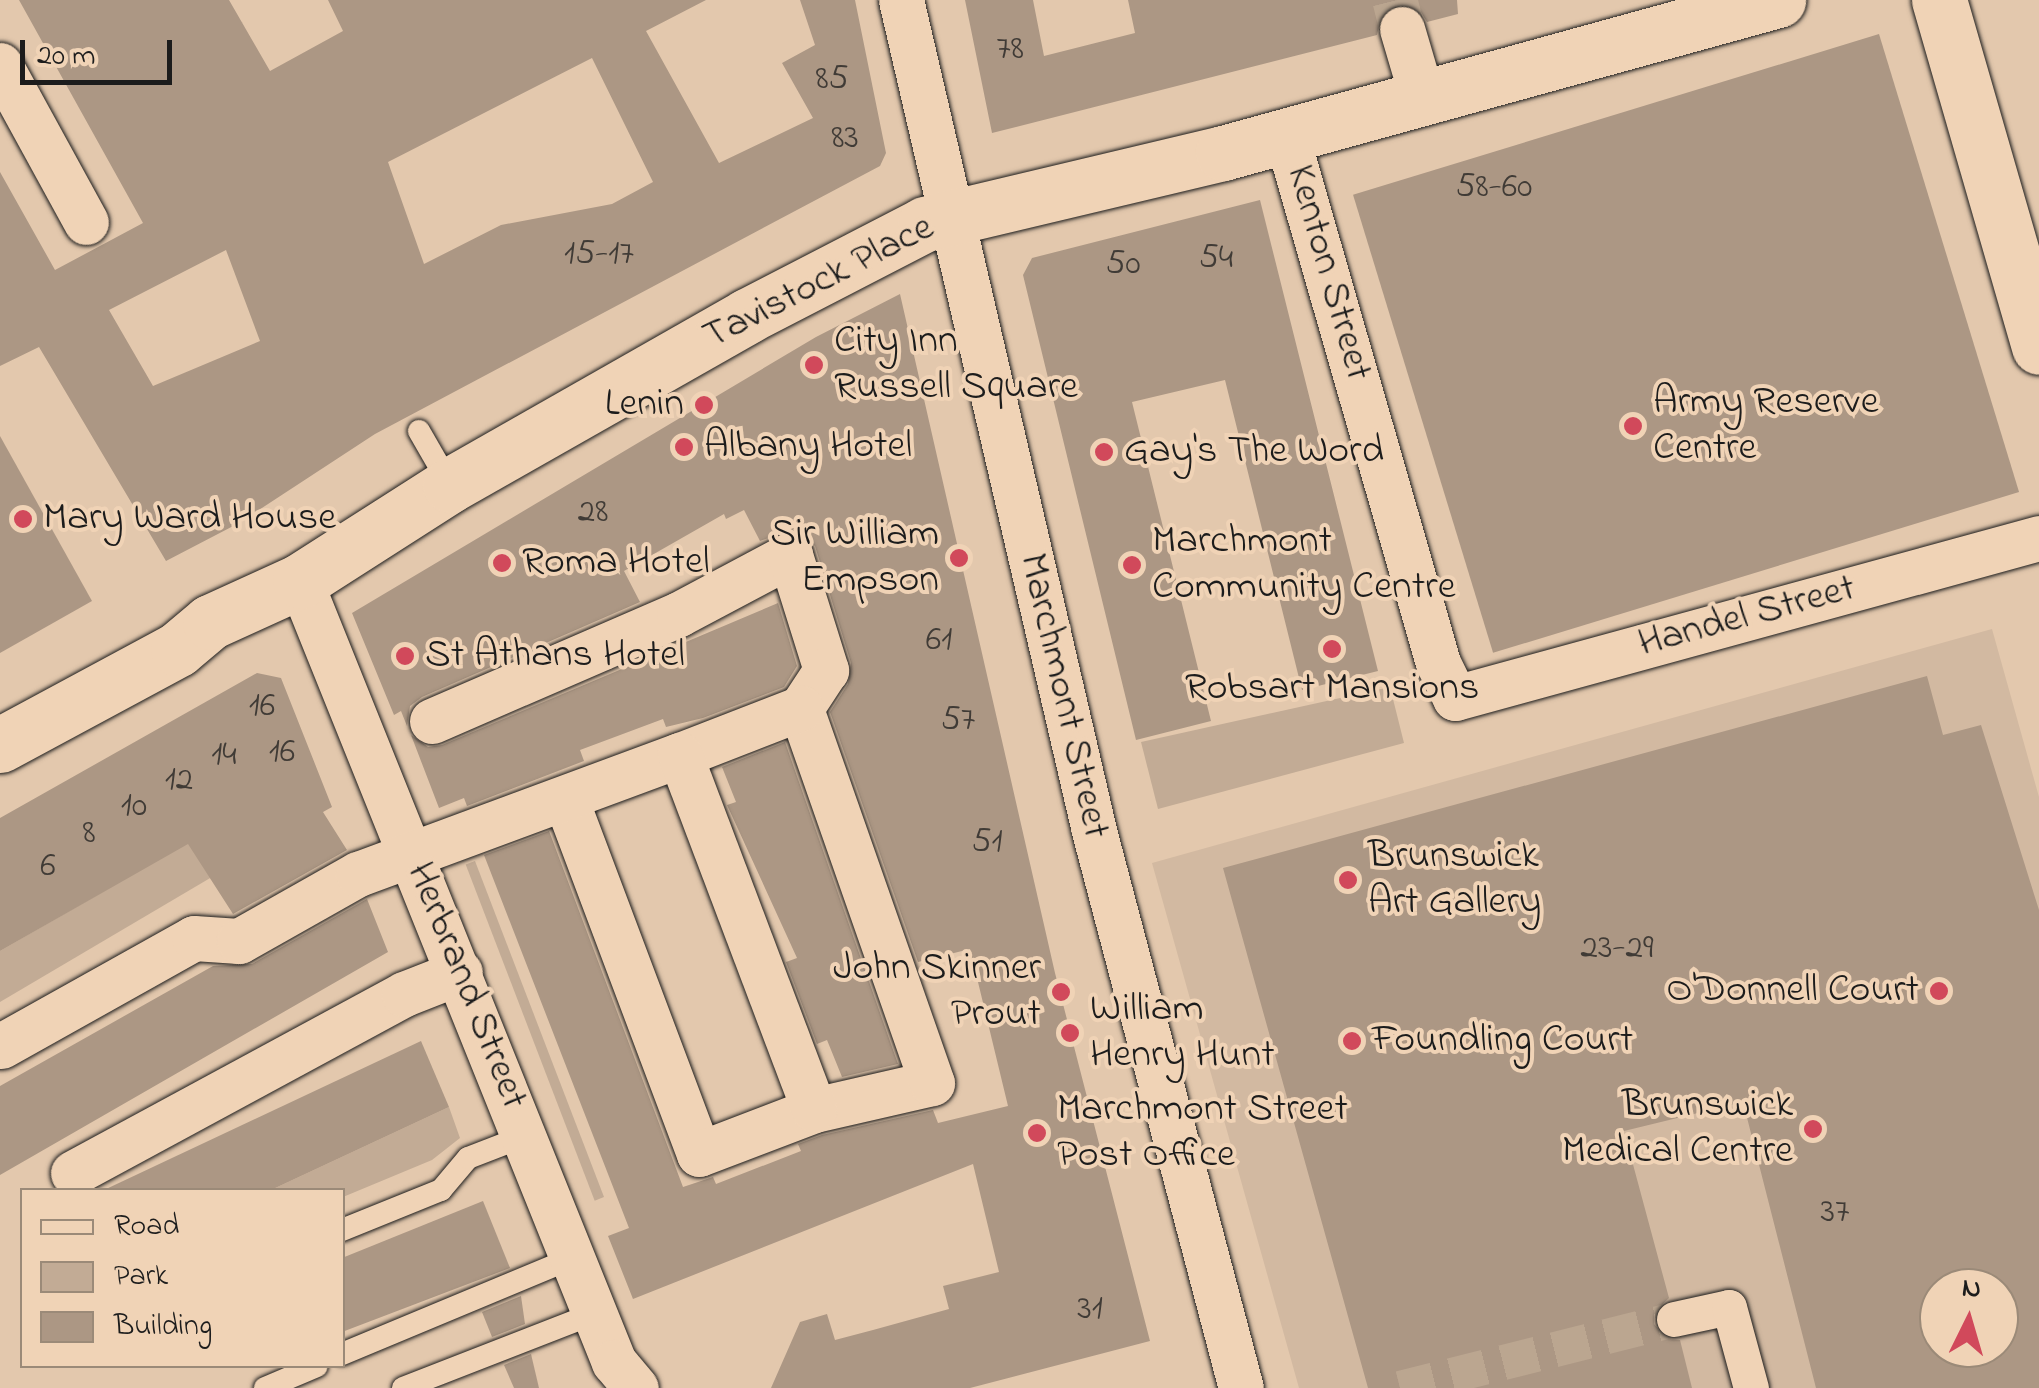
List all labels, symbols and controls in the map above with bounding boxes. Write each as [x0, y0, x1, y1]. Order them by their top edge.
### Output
scale bar [25, 20, 178, 82]
house number: 78 [996, 29, 1024, 71]
text: 20 m [37, 35, 96, 79]
house number: 85 [815, 59, 849, 101]
house number: 83 [831, 118, 859, 160]
street label: Kenton Street [1274, 160, 1382, 386]
house number: 58-60 [1456, 167, 1532, 209]
street label: Tavistock Place [696, 204, 942, 362]
house number: 15-17 [564, 234, 634, 276]
house number: 54 [1199, 238, 1233, 280]
house number: 50 [1105, 244, 1141, 286]
place label: City Inn Russell Square [834, 318, 1078, 412]
marker: City Inn Russell Square [803, 354, 825, 376]
place label: Army Reserve Centre [1653, 379, 1879, 473]
place label: Lenin [605, 381, 684, 429]
marker: Lenin [693, 394, 715, 416]
marker: Army Reserve Centre [1622, 415, 1644, 437]
place label: Albany Hotel [704, 423, 912, 471]
place label: Gay's The Word [1124, 428, 1384, 476]
marker: Albany Hotel [673, 436, 695, 458]
marker: Gay's The Word [1093, 441, 1115, 463]
house number: 28 [578, 492, 608, 534]
place label: Mary Ward House [43, 495, 336, 543]
marker: Mary Ward House [12, 508, 34, 530]
place label: Sir William Empson [770, 511, 939, 605]
place label: Marchmont Community Centre [1152, 518, 1456, 612]
place label: Roma Hotel [522, 539, 710, 587]
marker: Sir William Empson [948, 547, 970, 569]
street label: Marchmont Street [1007, 549, 1119, 843]
marker: Roma Hotel [491, 552, 513, 574]
marker: Marchmont Community Centre [1121, 554, 1143, 576]
street label: Handel Street [1633, 565, 1861, 669]
house number: 61 [926, 620, 952, 662]
place label: St Athans Hotel [425, 632, 685, 680]
marker: Robsart Mansions [1321, 638, 1343, 660]
marker: St Athans Hotel [394, 645, 416, 667]
place label: Robsart Mansions [1185, 665, 1479, 713]
house number: 16 [249, 686, 275, 728]
house number: 57 [941, 700, 975, 742]
house number: 16 [269, 732, 295, 774]
house number: 14 [211, 735, 237, 777]
house number: 12 [165, 760, 193, 802]
house number: 10 [121, 786, 147, 828]
house number: 8 [82, 813, 96, 855]
house number: 51 [971, 822, 1003, 864]
place label: Brunswick Art Gallery [1368, 833, 1541, 927]
house number: 6 [40, 846, 56, 888]
street label: Herbrand Street [395, 856, 537, 1116]
marker: Brunswick Art Gallery [1337, 869, 1359, 891]
house number: 23-29 [1581, 928, 1653, 970]
place label: John Skinner Prout [833, 945, 1041, 1039]
place label: O'Donnell Court [1666, 967, 1919, 1015]
marker: O'Donnell Court [1928, 980, 1950, 1002]
marker: John Skinner Prout [1050, 981, 1072, 1003]
place label: William Henry Hunt [1090, 986, 1275, 1080]
place label: Foundling Court [1372, 1017, 1633, 1065]
marker: William Henry Hunt [1059, 1022, 1081, 1044]
marker: Foundling Court [1341, 1030, 1363, 1052]
place label: Brunswick Medical Centre [1562, 1082, 1793, 1176]
place label: Marchmont Street Post Office [1057, 1086, 1348, 1180]
marker: Brunswick Medical Centre [1802, 1118, 1824, 1140]
marker: Marchmont Street Post Office [1026, 1122, 1048, 1144]
legend [20, 1188, 345, 1368]
house number: 37 [1821, 1192, 1849, 1234]
text: Road [114, 1205, 179, 1249]
text: Park [114, 1255, 168, 1299]
north arrow [1919, 1268, 2019, 1368]
text: N [1960, 1268, 1983, 1311]
house number: 31 [1077, 1289, 1103, 1331]
text: Building [114, 1305, 212, 1349]

